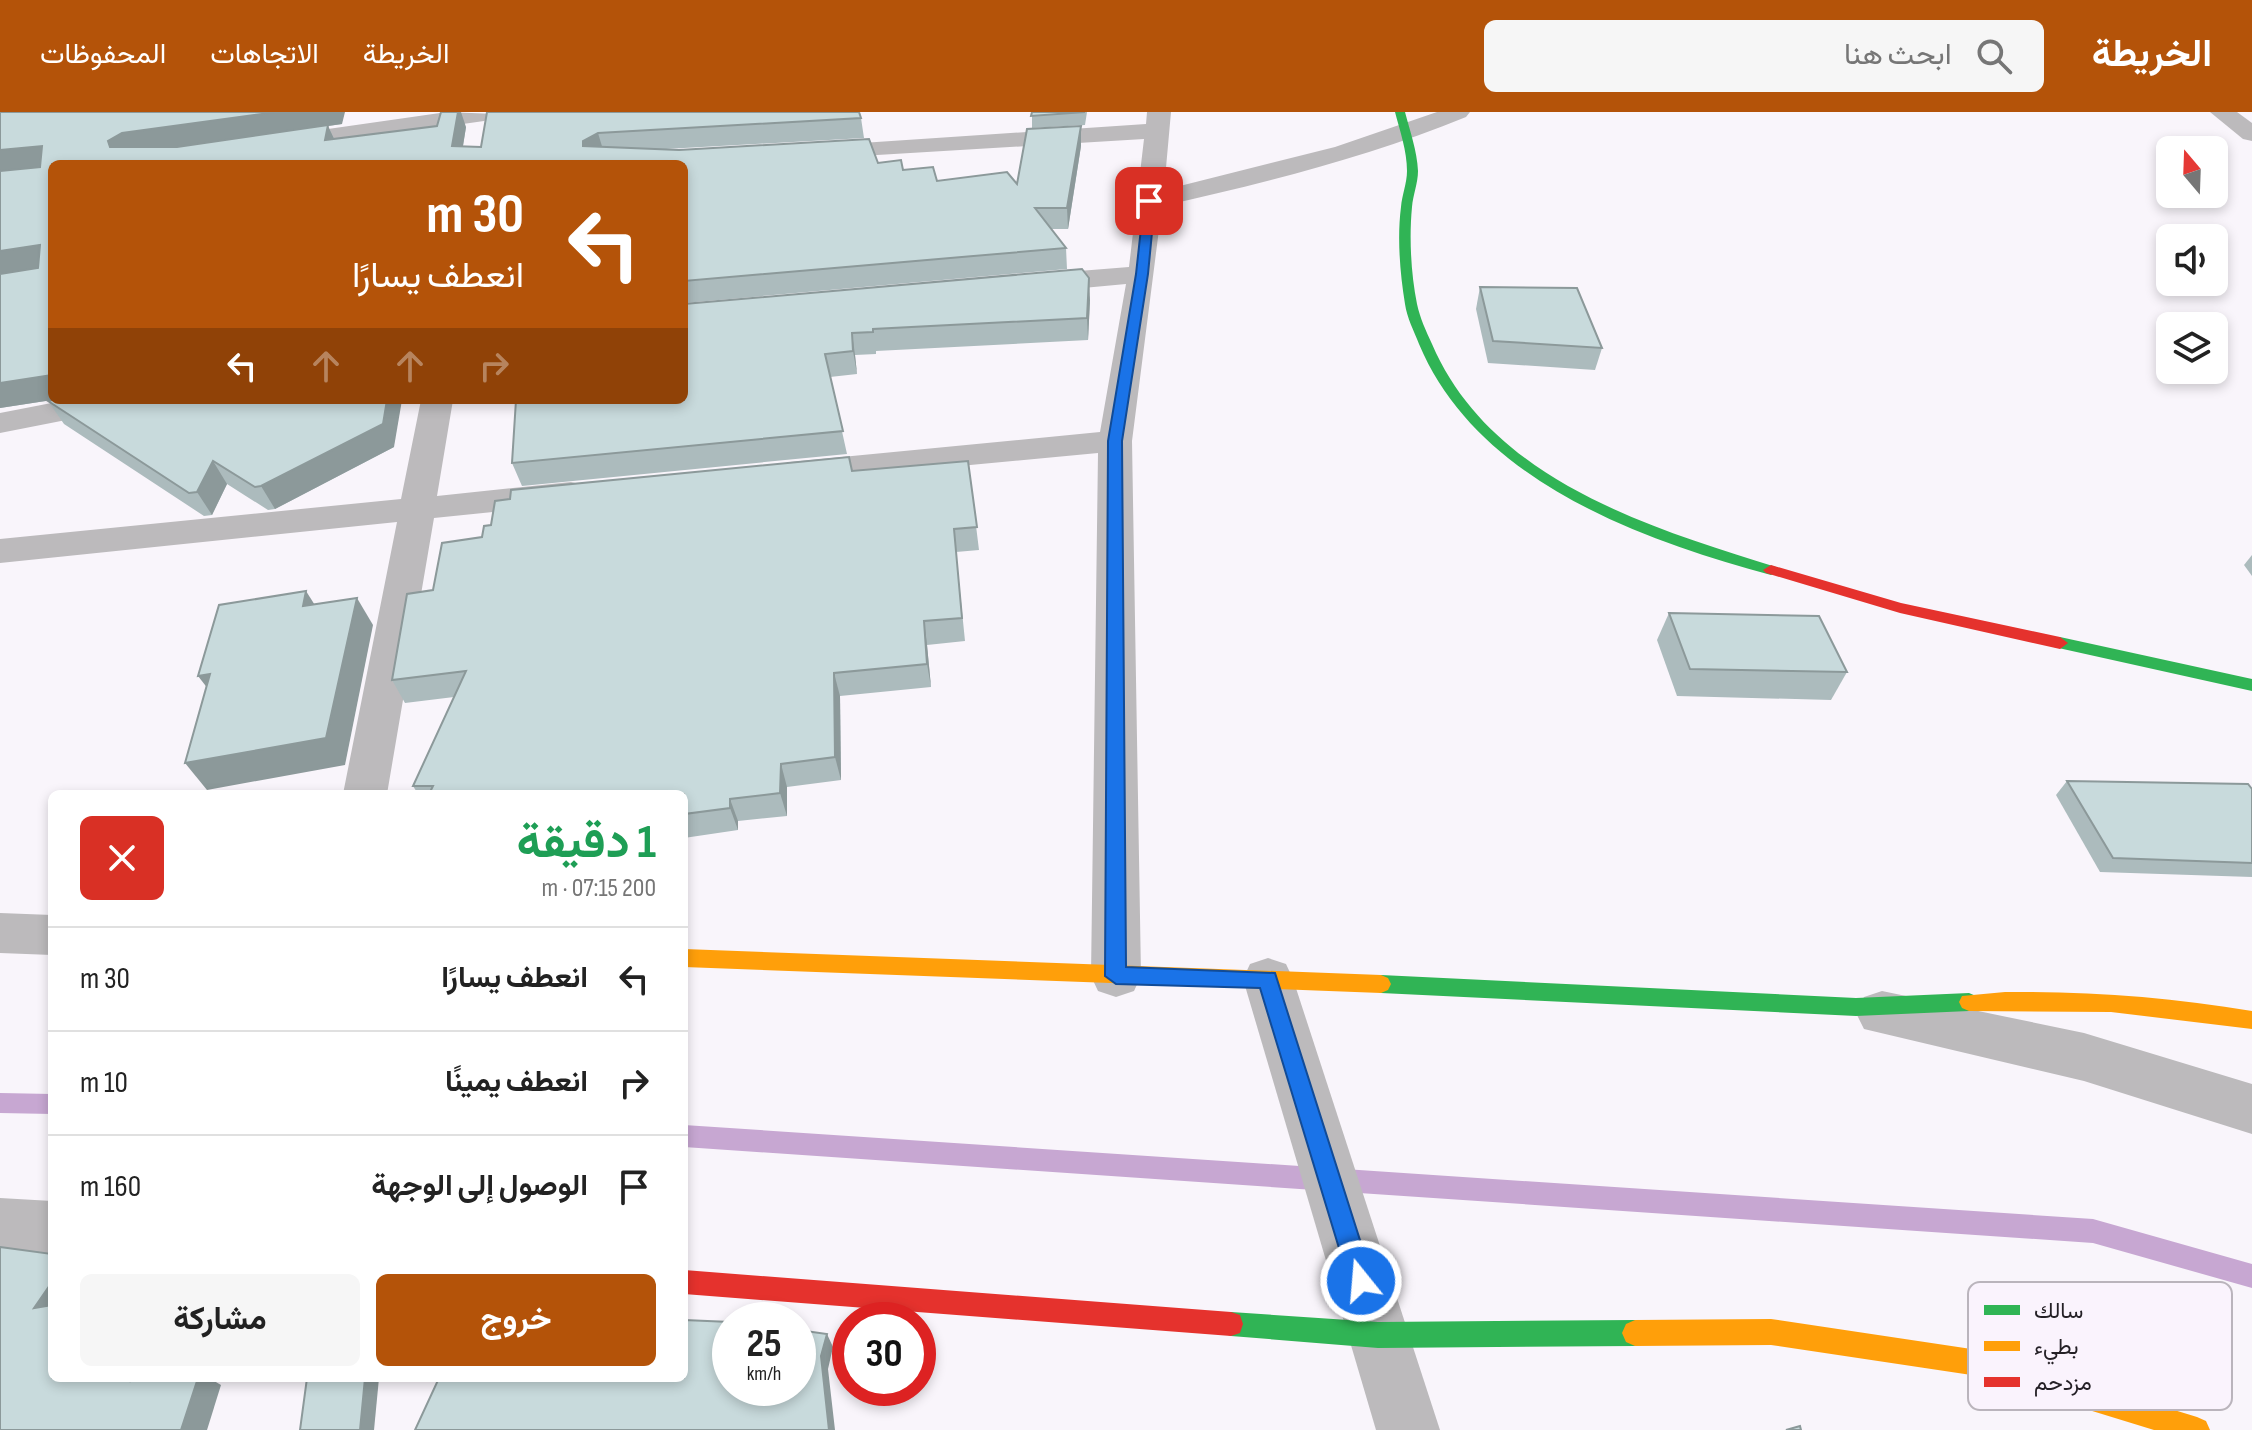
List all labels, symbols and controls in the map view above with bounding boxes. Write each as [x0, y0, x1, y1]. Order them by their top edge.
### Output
search box [1484, 20, 2044, 92]
text: الخريطة [2092, 32, 2212, 77]
icon: search [1972, 34, 2016, 78]
text: ابحث هنا [1844, 37, 1952, 73]
text: المحفوظات [40, 38, 166, 71]
text: الاتجاهات [210, 38, 319, 71]
text: الخريطة [363, 38, 449, 71]
north arrow [2156, 136, 2228, 208]
map controls [2156, 136, 2228, 384]
pin [1115, 167, 1183, 235]
icon: arrive [1127, 179, 1171, 223]
text: 30 m [426, 182, 524, 249]
icon: left [552, 192, 656, 296]
button: sound [2156, 224, 2228, 296]
text: انعطف يسارًا [352, 255, 524, 298]
button: layers [2156, 312, 2228, 384]
icon: left [220, 344, 264, 388]
icon: ahead [304, 344, 348, 388]
icon: ahead [388, 344, 432, 388]
icon: right [472, 344, 516, 388]
text: 1 دقيقة [517, 814, 656, 871]
button: close [80, 816, 164, 900]
text: 200 m · 07:15 [542, 873, 656, 904]
icon: left [612, 957, 656, 1001]
text: انعطف يسارًا [441, 960, 588, 996]
text: 30 m [80, 961, 130, 997]
icon: right [612, 1061, 656, 1105]
text: انعطف يمينًا [445, 1064, 588, 1100]
text: 10 m [80, 1065, 128, 1101]
icon: arrive [612, 1165, 656, 1209]
text: الوصول إلى الوجهة [371, 1168, 588, 1204]
text: 160 m [80, 1169, 141, 1205]
position arrow [1319, 1239, 1403, 1323]
button: مشاركة [80, 1274, 360, 1366]
button: خروج [376, 1274, 656, 1366]
legend [1968, 1282, 2232, 1410]
text: سالك [2034, 1298, 2083, 1325]
speed limit sign: 30 [832, 1302, 936, 1406]
text: 25 [746, 1320, 782, 1368]
text: بطيء [2034, 1334, 2079, 1365]
text: km/h [747, 1362, 781, 1386]
text: مزدحم [2034, 1370, 2092, 1397]

